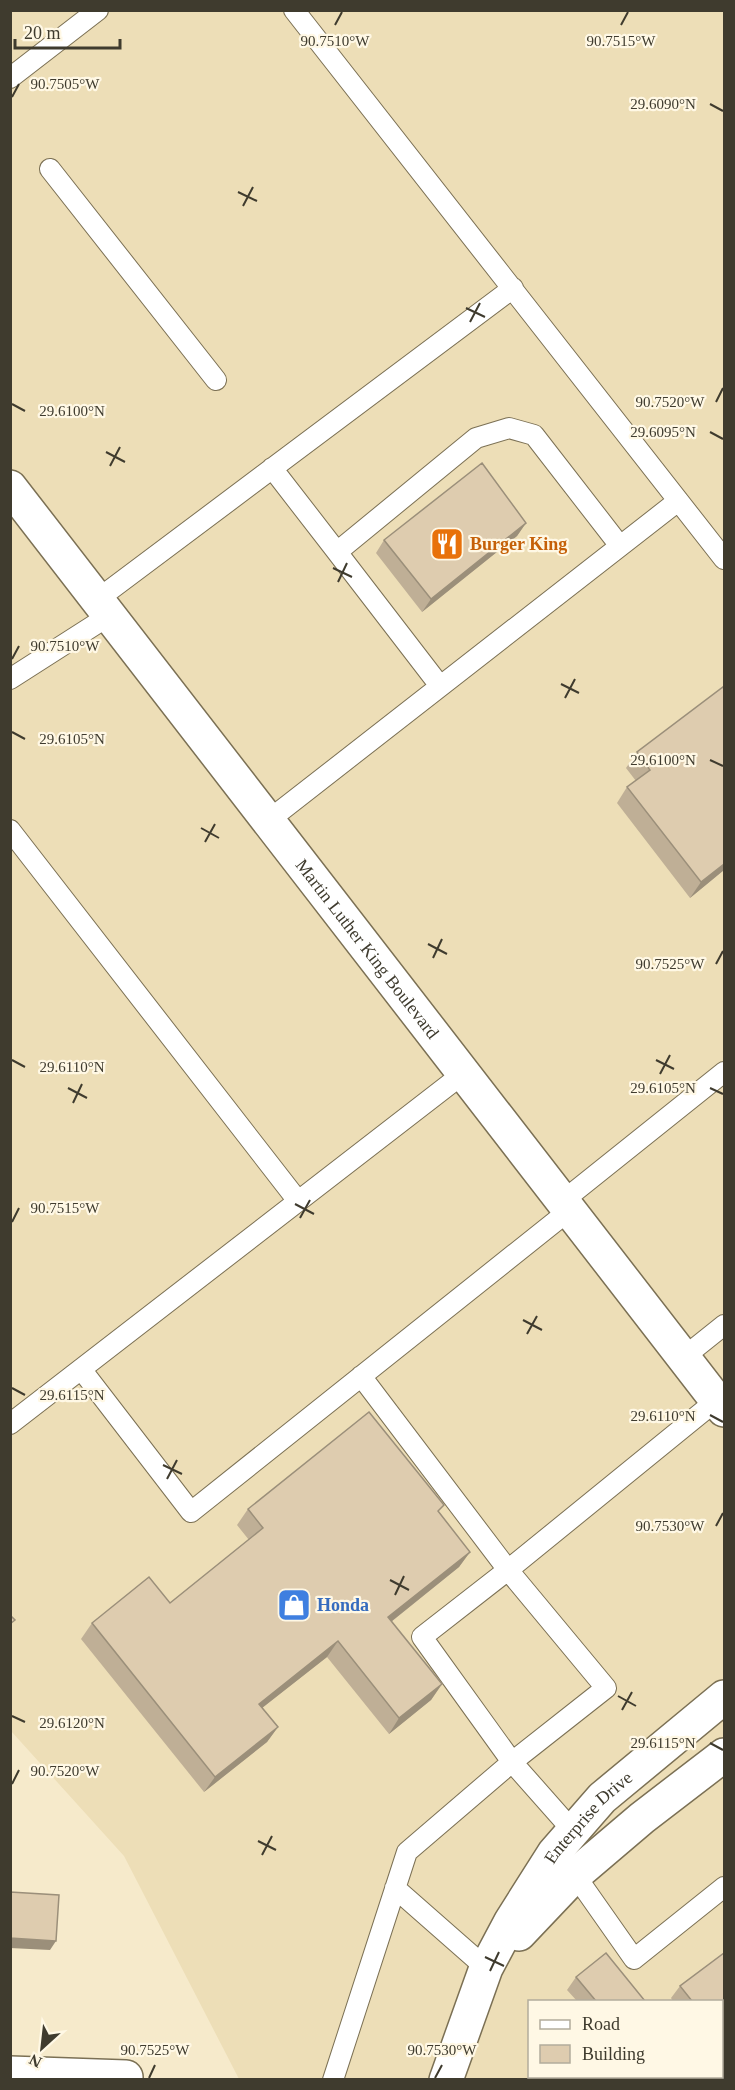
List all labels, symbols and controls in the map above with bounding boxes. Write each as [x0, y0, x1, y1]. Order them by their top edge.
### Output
scale bar [15, 12, 120, 50]
text: 20 m [24, 23, 61, 43]
text: 90.7510°W [301, 33, 370, 49]
text: 90.7515°W [587, 33, 656, 49]
text: 90.7505°W [31, 76, 100, 92]
text: 29.6090°N [630, 96, 696, 112]
text: 90.7520°W [636, 394, 705, 410]
text: 29.6100°N [39, 403, 105, 419]
text: 29.6095°N [630, 424, 696, 440]
restaurant icon: Burger King [429, 526, 465, 562]
place label: Burger King [470, 534, 567, 554]
text: 90.7510°W [31, 638, 100, 654]
text: 29.6105°N [39, 731, 105, 747]
text: 29.6100°N [630, 752, 696, 768]
street label: Martin Luther King Boulevard [292, 855, 443, 1043]
text: 90.7525°W [636, 956, 705, 972]
text: 29.6110°N [39, 1059, 105, 1075]
text: 29.6105°N [630, 1080, 696, 1096]
text: 90.7515°W [31, 1200, 100, 1216]
text: 29.6115°N [39, 1387, 105, 1403]
text: 29.6110°N [630, 1408, 696, 1424]
text: 90.7530°W [636, 1518, 705, 1534]
shop icon: Honda [276, 1587, 312, 1623]
place label: Honda [317, 1595, 369, 1615]
text: 29.6120°N [39, 1715, 105, 1731]
text: 29.6115°N [630, 1735, 696, 1751]
text: 90.7520°W [31, 1763, 100, 1779]
street label: Enterprise Drive [540, 1767, 636, 1867]
legend [528, 2000, 723, 2078]
text: Road [582, 2014, 620, 2034]
north arrow [12, 2018, 72, 2078]
text: 90.7525°W [121, 2042, 190, 2058]
text: 90.7530°W [408, 2042, 477, 2058]
text: Building [582, 2044, 645, 2064]
text: N [26, 2051, 44, 2071]

